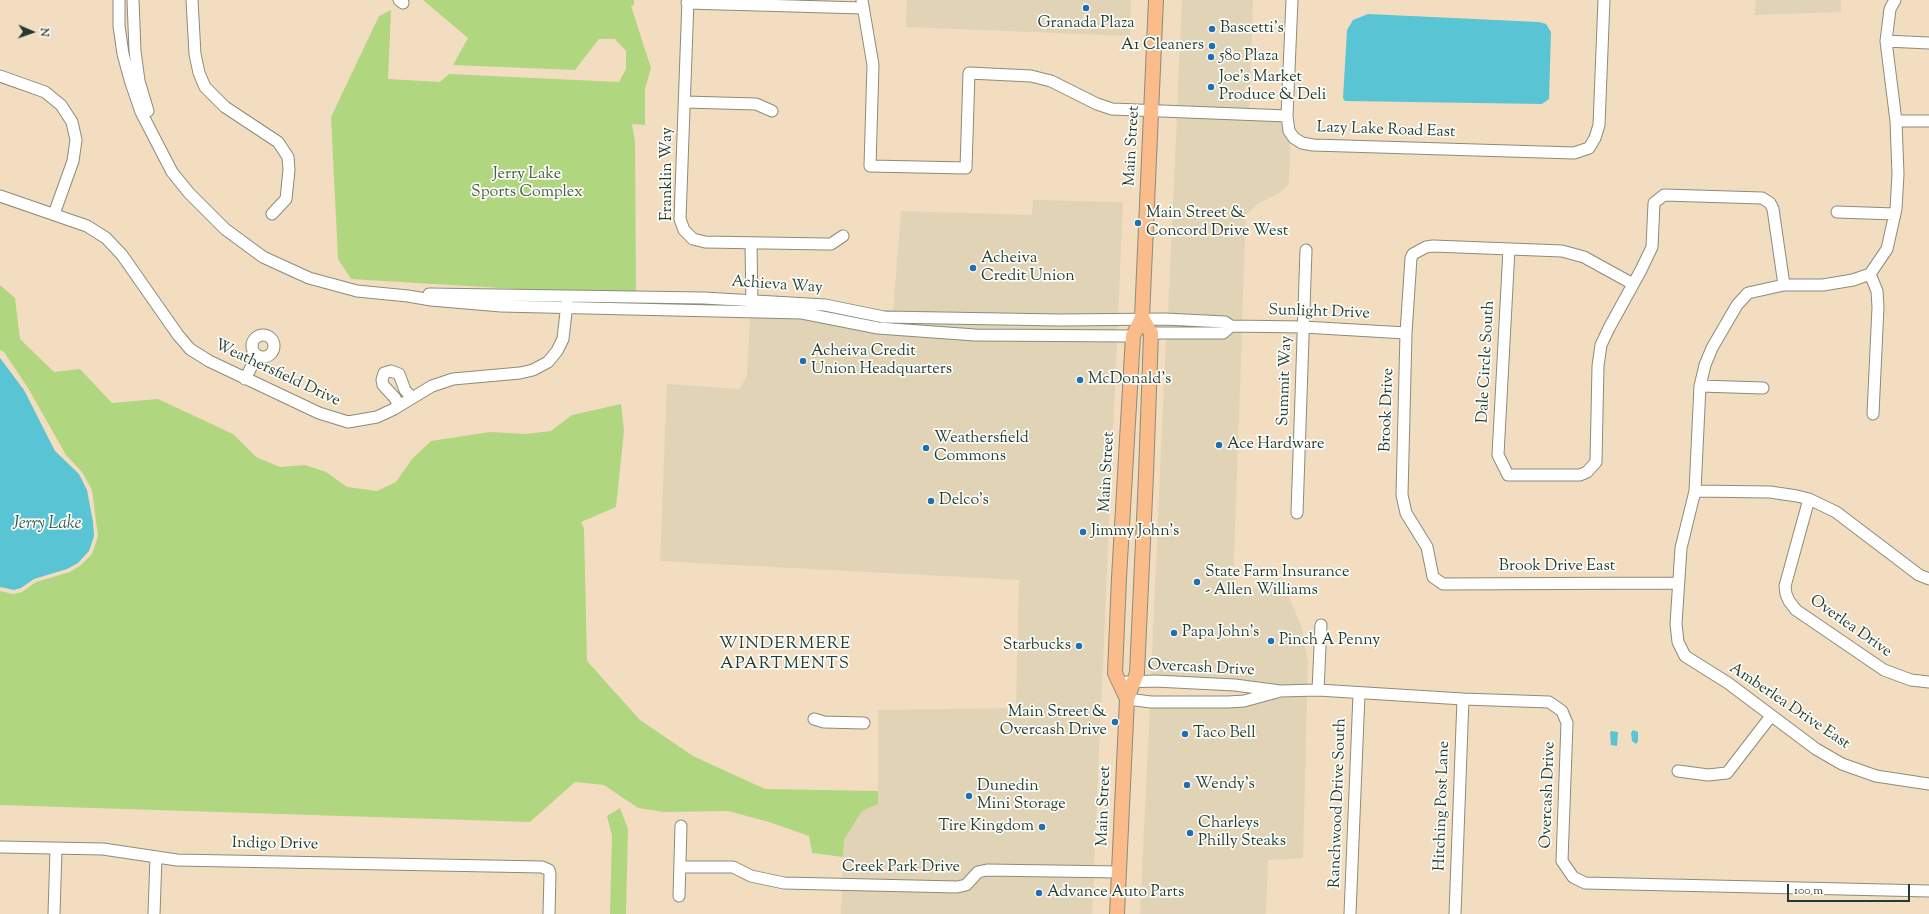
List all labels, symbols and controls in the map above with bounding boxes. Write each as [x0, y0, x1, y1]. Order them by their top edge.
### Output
marker: Granada Plaza [1081, 3, 1091, 13]
north arrow [12, 12, 52, 52]
place label: Granada Plaza [1037, 14, 1135, 34]
place label: Bascetti's [1220, 19, 1284, 39]
marker: Bascetti's [1207, 24, 1217, 34]
text: N [36, 28, 52, 37]
place label: A1 Cleaners [1121, 36, 1204, 56]
marker: A1 Cleaners [1207, 41, 1217, 51]
place label: 580 Plaza [1219, 47, 1279, 67]
marker: 580 Plaza [1206, 52, 1216, 62]
place label: Joe's Market Produce & Deli [1219, 68, 1326, 106]
marker: Joe's Market Produce & Deli [1206, 82, 1216, 92]
street label: Main Street [1121, 105, 1145, 187]
street label: Lazy Lake Road East [1316, 119, 1456, 143]
street label: Franklin Way [658, 127, 678, 221]
park label: Jerry Lake Sports Complex [471, 165, 583, 203]
place label: Main Street & Concord Drive West [1146, 204, 1288, 242]
marker: Main Street & Concord Drive West [1133, 218, 1143, 228]
place label: Acheiva Credit Union [981, 249, 1075, 287]
marker: Acheiva Credit Union [968, 263, 978, 273]
street label: Achieva Way [731, 273, 823, 299]
street label: Dale Circle South [1474, 300, 1500, 424]
street label: Sunlight Drive [1268, 302, 1370, 324]
street label: Summit Way [1275, 335, 1297, 427]
street label: Weathersfield Drive [211, 336, 343, 412]
place label: Acheiva Credit Union Headquarters [811, 342, 952, 380]
marker: Acheiva Credit Union Headquarters [798, 356, 808, 366]
street label: Brook Drive [1377, 368, 1399, 452]
place label: McDonald's [1088, 370, 1171, 390]
marker: McDonald's [1075, 375, 1085, 385]
place label: Weathersfield Commons [934, 429, 1029, 467]
street label: Main Street [1096, 431, 1120, 513]
place label: Ace Hardware [1227, 435, 1325, 455]
marker: Ace Hardware [1214, 440, 1224, 450]
marker: Weathersfield Commons [921, 443, 931, 453]
place label: Delco's [939, 491, 989, 511]
marker: Delco's [926, 496, 936, 506]
water label: Jerry Lake [13, 515, 81, 535]
place label: Jimmy John's [1091, 522, 1179, 542]
marker: Jimmy John's [1078, 527, 1088, 537]
street label: Brook Drive East [1499, 557, 1615, 577]
place label: State Farm Insurance - Allen Williams [1205, 563, 1350, 601]
marker: State Farm Insurance - Allen Williams [1192, 577, 1202, 587]
street label: Overlea Drive [1805, 592, 1895, 662]
place label: Papa John's [1182, 623, 1259, 643]
marker: Papa John's [1169, 628, 1179, 638]
place label: Pinch A Penny [1279, 631, 1380, 651]
district label: WINDERMERE APARTMENTS [719, 635, 851, 675]
place label: Starbucks [1003, 636, 1071, 656]
marker: Pinch A Penny [1266, 636, 1276, 646]
marker: Starbucks [1074, 641, 1084, 651]
street label: Overcash Drive [1147, 657, 1255, 681]
street label: Amberlea Drive East [1725, 659, 1853, 755]
place label: Main Street & Overcash Drive [1000, 703, 1107, 741]
marker: Main Street & Overcash Drive [1110, 717, 1120, 727]
street label: Ranchwood Drive South [1326, 718, 1352, 888]
place label: Taco Bell [1193, 724, 1256, 744]
marker: Taco Bell [1180, 729, 1190, 739]
street label: Hitching Post Lane [1431, 741, 1455, 871]
street label: Overcash Drive [1538, 741, 1560, 849]
street label: Main Street [1094, 765, 1116, 847]
place label: Wendy's [1195, 775, 1255, 795]
place label: Dunedin Mini Storage [977, 777, 1066, 815]
marker: Wendy's [1182, 780, 1192, 790]
marker: Dunedin Mini Storage [964, 791, 974, 801]
place label: Charleys Philly Steaks [1198, 814, 1286, 852]
place label: Tire Kingdom [938, 817, 1034, 837]
marker: Tire Kingdom [1037, 822, 1047, 832]
marker: Charleys Philly Steaks [1185, 828, 1195, 838]
street label: Indigo Drive [232, 835, 318, 855]
street label: Creek Park Drive [842, 858, 960, 878]
scale bar [1789, 876, 1912, 902]
text: 100 m [1794, 882, 1823, 900]
place label: Advance Auto Parts [1047, 883, 1184, 903]
marker: Advance Auto Parts [1034, 888, 1044, 898]

